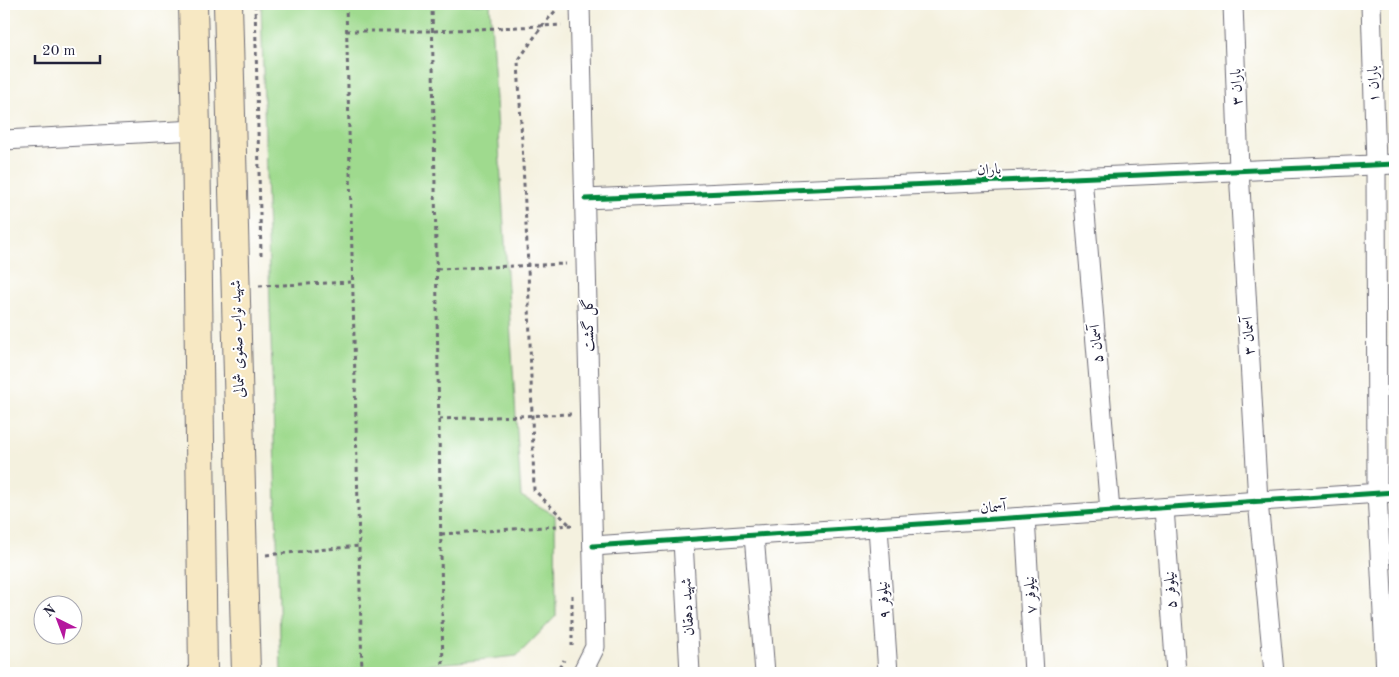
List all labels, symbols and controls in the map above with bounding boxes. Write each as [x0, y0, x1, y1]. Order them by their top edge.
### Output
scale bar [35, 32, 100, 64]
text: 20 m [42, 44, 76, 59]
street label: باران ۱ [1366, 65, 1383, 103]
street label: باران ۳ [1229, 68, 1246, 106]
street label: باران [977, 162, 1002, 179]
street label: شهید نواب صفوی شمالی [229, 280, 249, 398]
street label: گل گشت [579, 298, 598, 352]
street label: آسمان ۳ [1238, 314, 1258, 356]
street label: آسمان ۵ [1085, 322, 1107, 364]
street label: آسمان [980, 497, 1008, 517]
street label: نیلوفر ۵ [1163, 570, 1181, 609]
street label: نیلوفر ۷ [1023, 575, 1041, 614]
street label: شهید دهقان [679, 577, 699, 636]
street label: نیلوفر ۹ [876, 580, 894, 619]
north arrow [32, 594, 82, 644]
text: N [41, 602, 59, 620]

